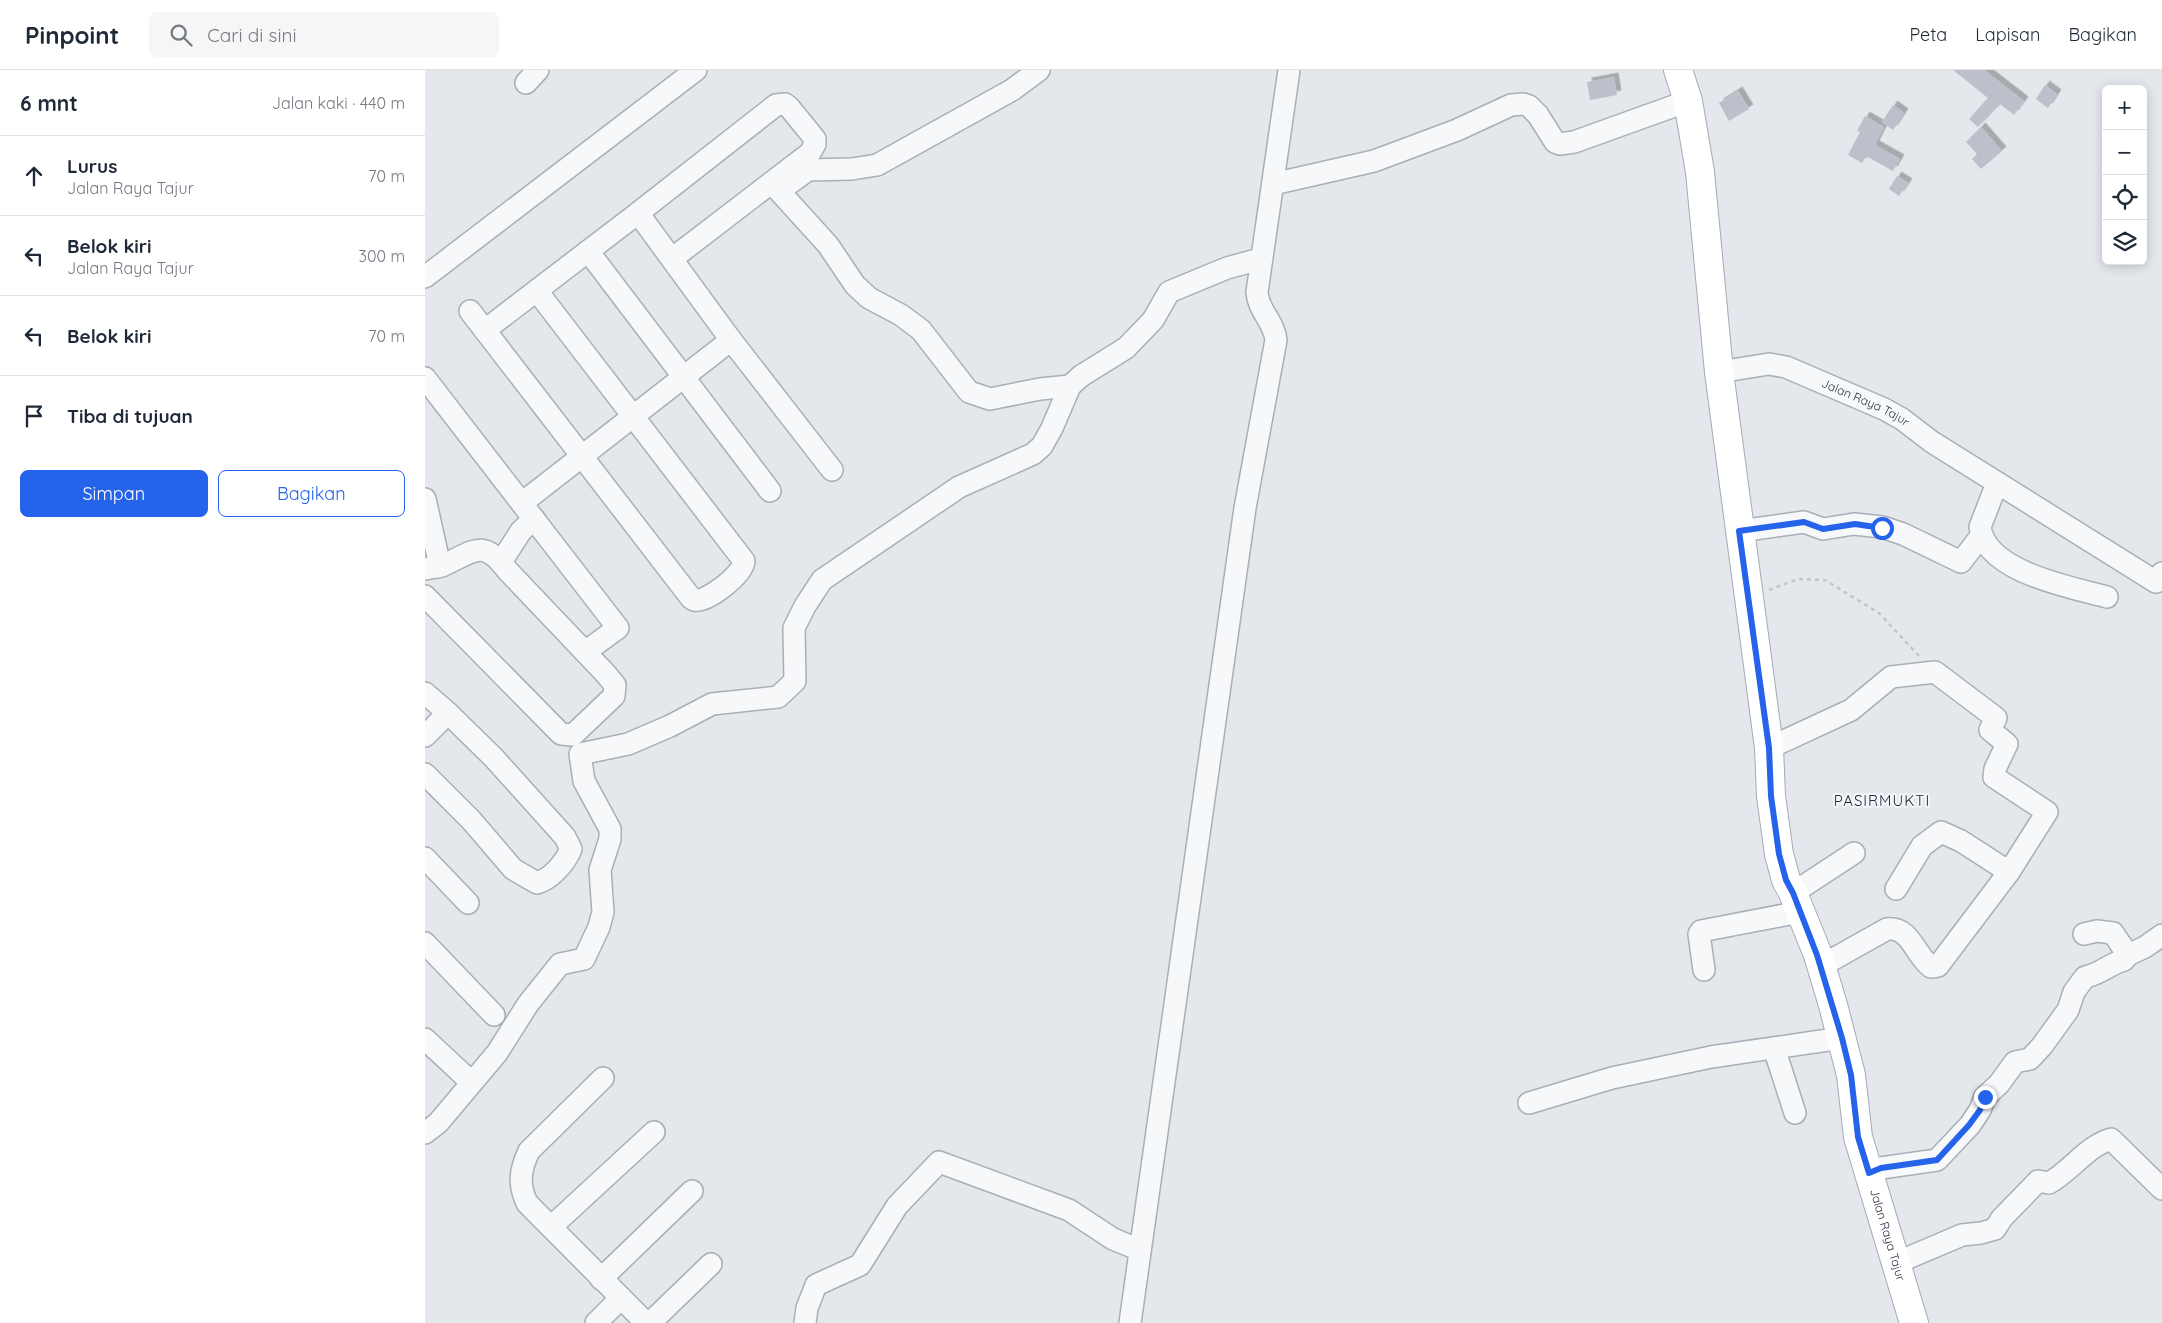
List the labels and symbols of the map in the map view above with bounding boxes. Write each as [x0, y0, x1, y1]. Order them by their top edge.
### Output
street label: Jalan Raya Tajur [1820, 375, 1913, 429]
route start [1871, 517, 1894, 540]
district label: PASIRMUKTI [1834, 791, 1930, 810]
route end [1974, 1086, 1997, 1109]
street label: Jalan Raya Tajur [1867, 1187, 1909, 1283]

